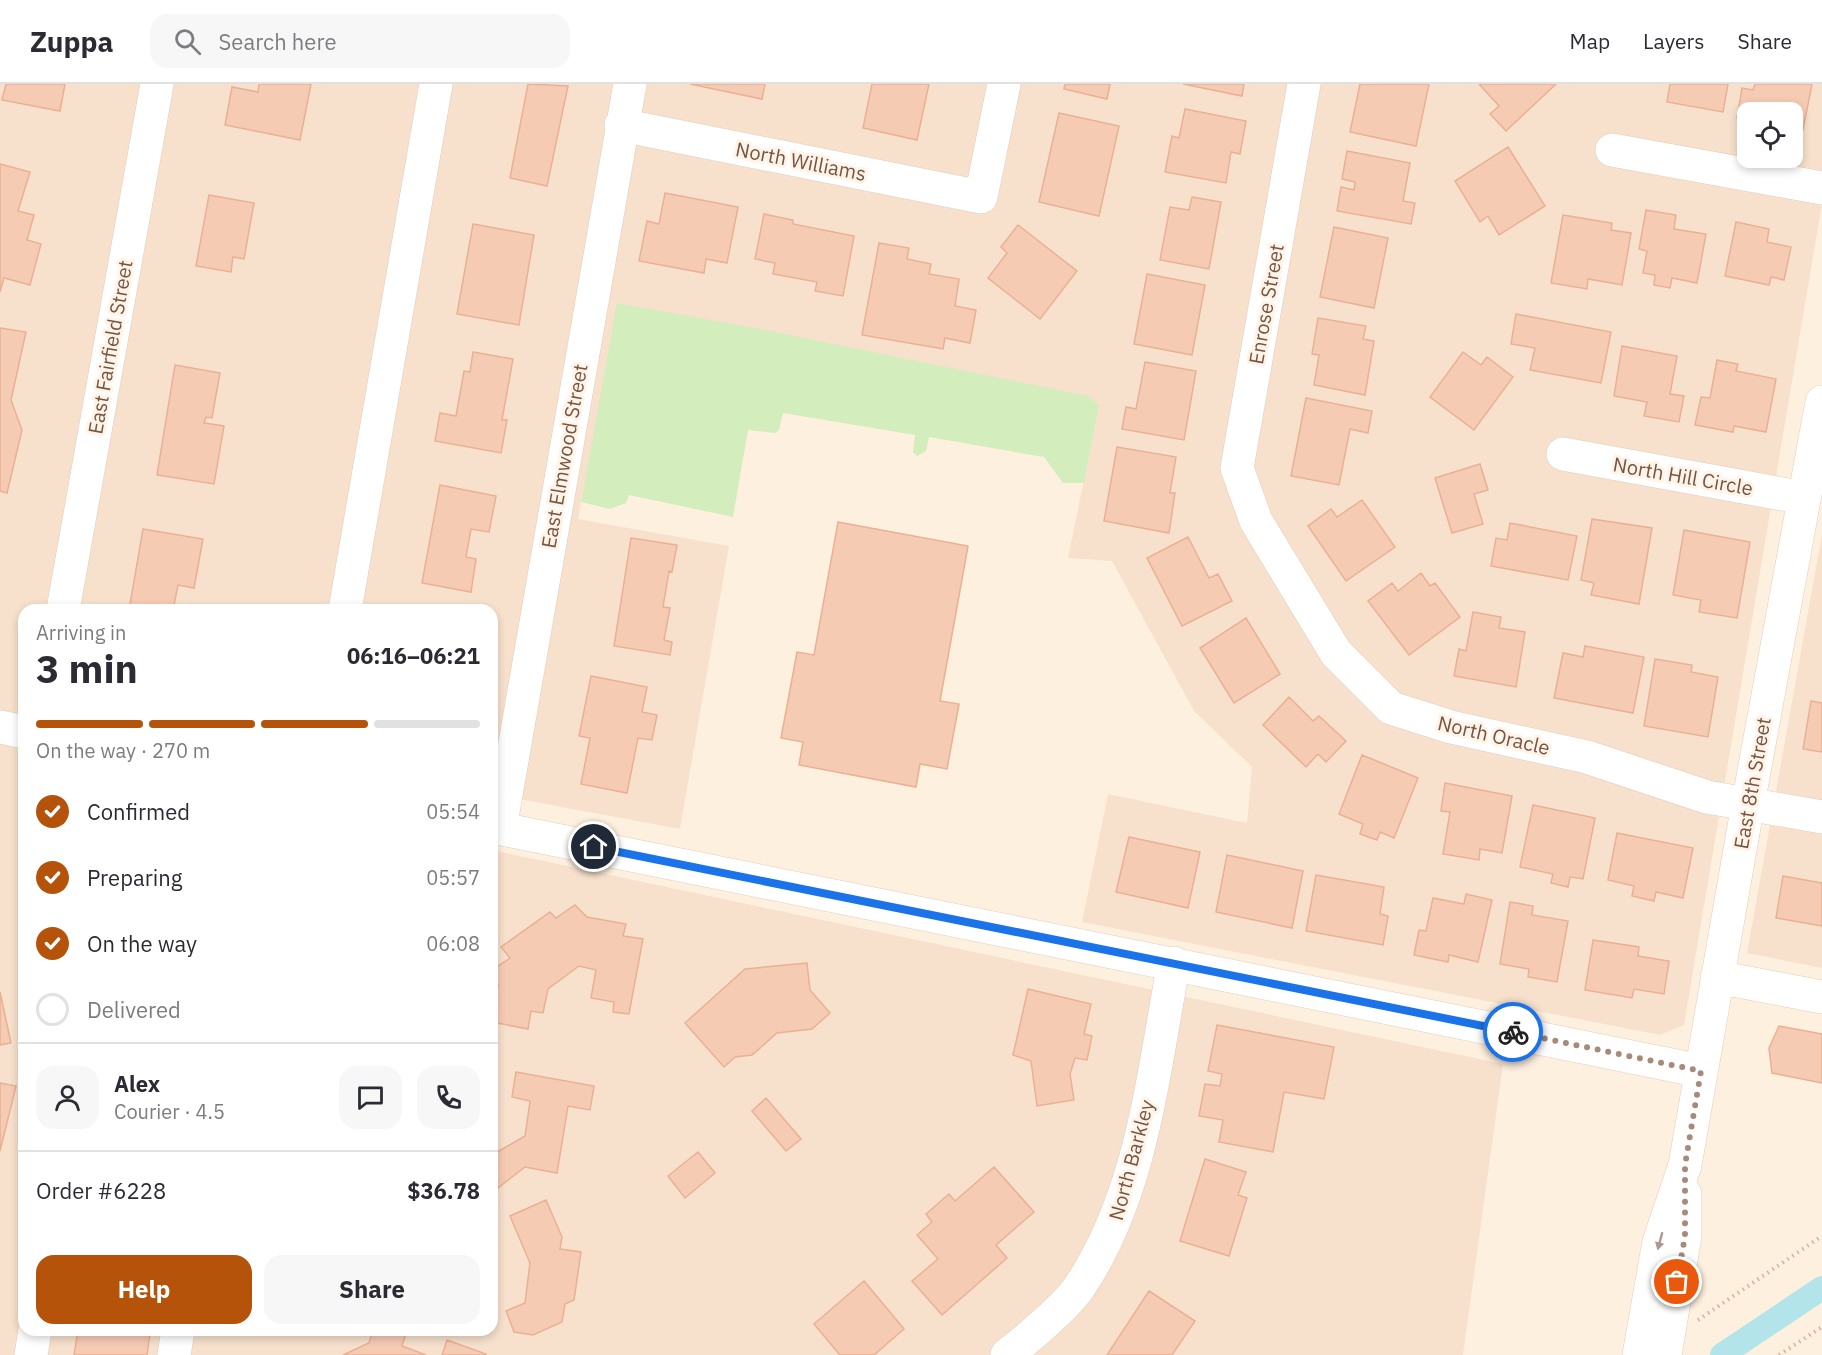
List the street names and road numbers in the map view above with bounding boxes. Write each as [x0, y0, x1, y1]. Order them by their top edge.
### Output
street label: North Williams [733, 135, 869, 187]
street label: Enrose Street [1242, 242, 1290, 366]
street label: East Fairfield Street [81, 258, 139, 436]
street label: East Elmwood Street [534, 362, 594, 550]
street label: North Hill Circle [1611, 450, 1755, 502]
street label: North Oracle [1435, 709, 1553, 761]
street label: East 8th Street [1727, 715, 1777, 851]
street label: North Barkley [1102, 1097, 1160, 1223]

